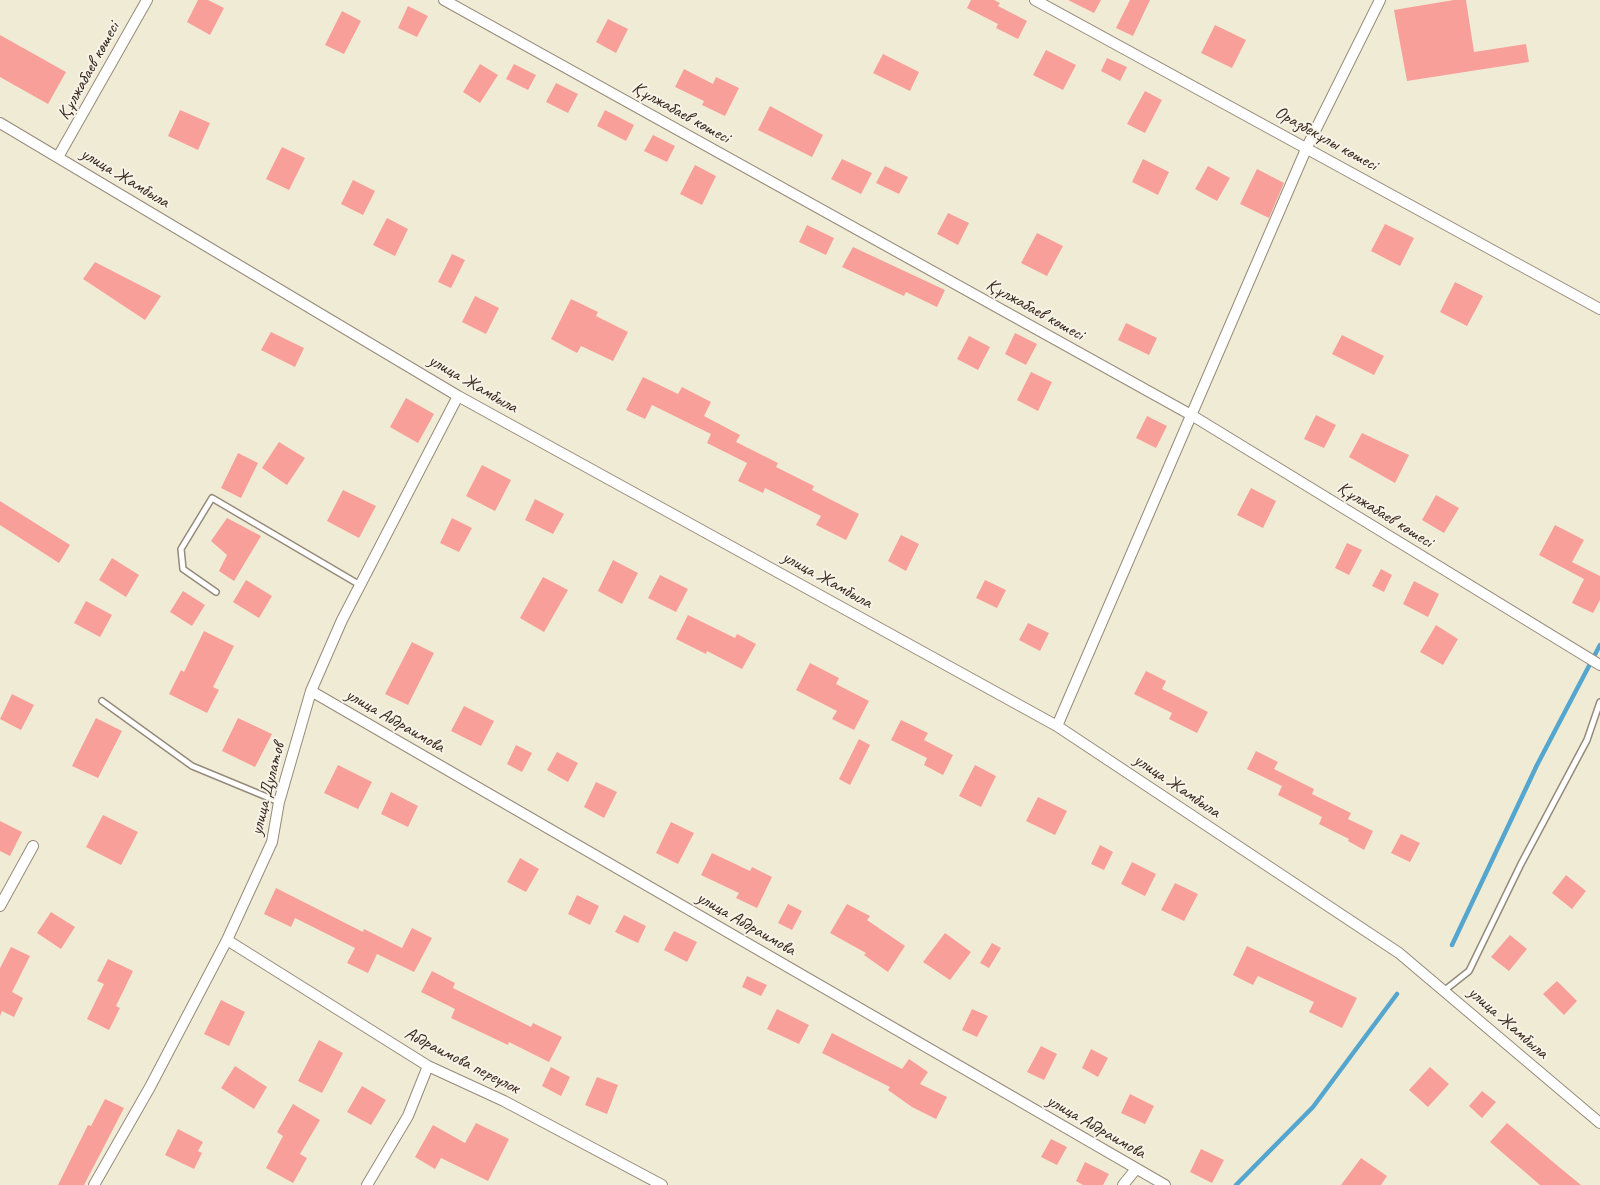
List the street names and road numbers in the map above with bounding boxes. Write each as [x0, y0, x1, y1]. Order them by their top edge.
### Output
street label: Құлжабаев көшесі [53, 18, 125, 124]
street label: Құлжабаев көшесі [628, 77, 734, 149]
street label: Оразбекұлы көшесі [1271, 102, 1381, 176]
street label: улица Жамбыла [77, 143, 173, 213]
street label: Құлжабаев көшесі [982, 274, 1088, 346]
street label: улица Жамбыла [424, 350, 522, 418]
street label: Құлжабаев көшесі [1333, 477, 1437, 553]
street label: улица Жамбыла [778, 546, 876, 614]
street label: улица Абдраимова [342, 684, 448, 758]
street label: улица Дулатов [246, 741, 290, 837]
street label: улица Жамбыла [1130, 749, 1224, 823]
street label: улица Абдраимова [693, 887, 799, 961]
street label: улица Жамбыла [1463, 982, 1553, 1064]
street label: Абдраимова переулок [401, 1023, 523, 1099]
street label: улица Абдраимова [1043, 1090, 1149, 1164]

